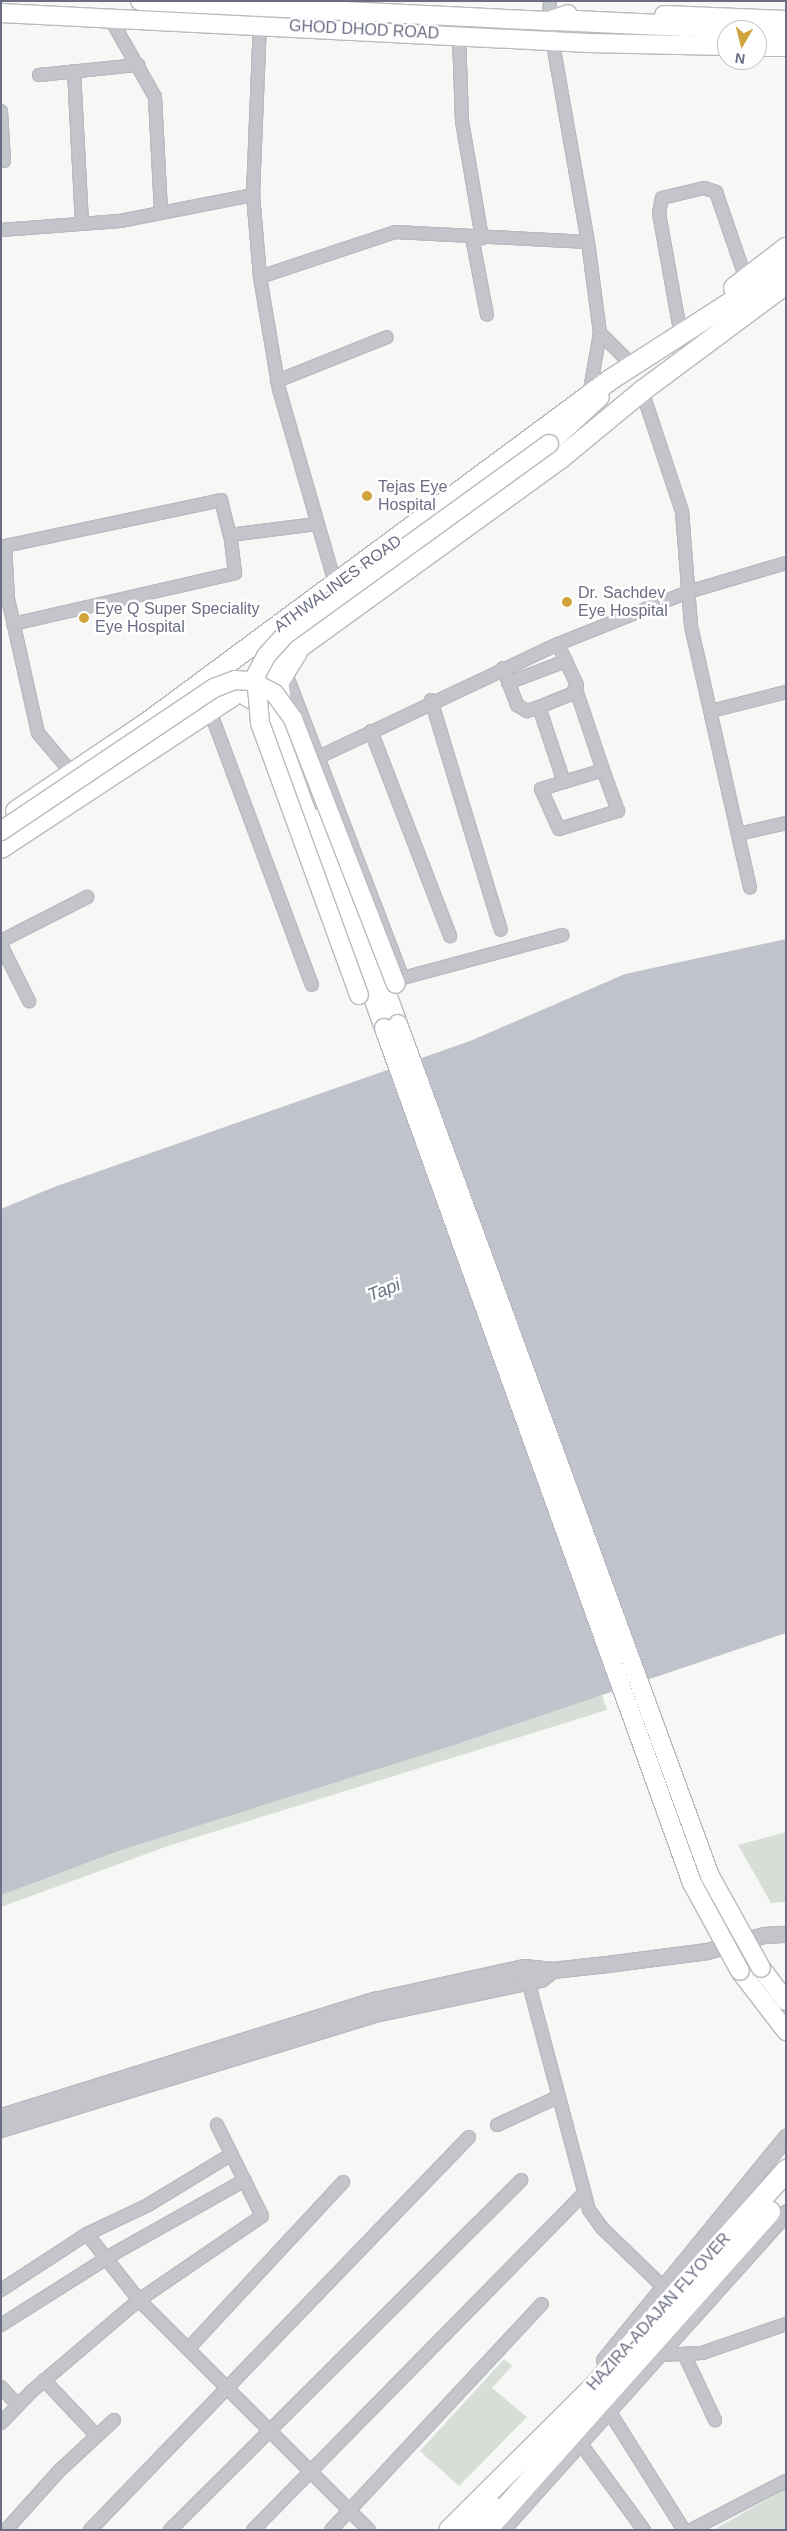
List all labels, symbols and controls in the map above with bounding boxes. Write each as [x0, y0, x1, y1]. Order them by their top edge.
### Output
street label: GHOD DHOD ROAD [288, 16, 440, 44]
north arrow [717, 20, 767, 70]
text: N [734, 50, 746, 67]
place label: Tejas Eye Hospital [378, 477, 447, 515]
marker: Tejas Eye Hospital [360, 489, 374, 503]
street label: ATHWALINES ROAD [271, 531, 405, 637]
place label: Dr. Sachdev Eye Hospital [578, 583, 668, 621]
marker: Dr. Sachdev Eye Hospital [560, 595, 574, 609]
place label: Eye Q Super Speciality Eye Hospital [95, 599, 260, 637]
marker: Eye Q Super Speciality Eye Hospital [77, 611, 91, 625]
water label: Tapi [365, 1274, 403, 1306]
street label: HAZIRA-ADAJAN FLYOVER [583, 2229, 735, 2395]

